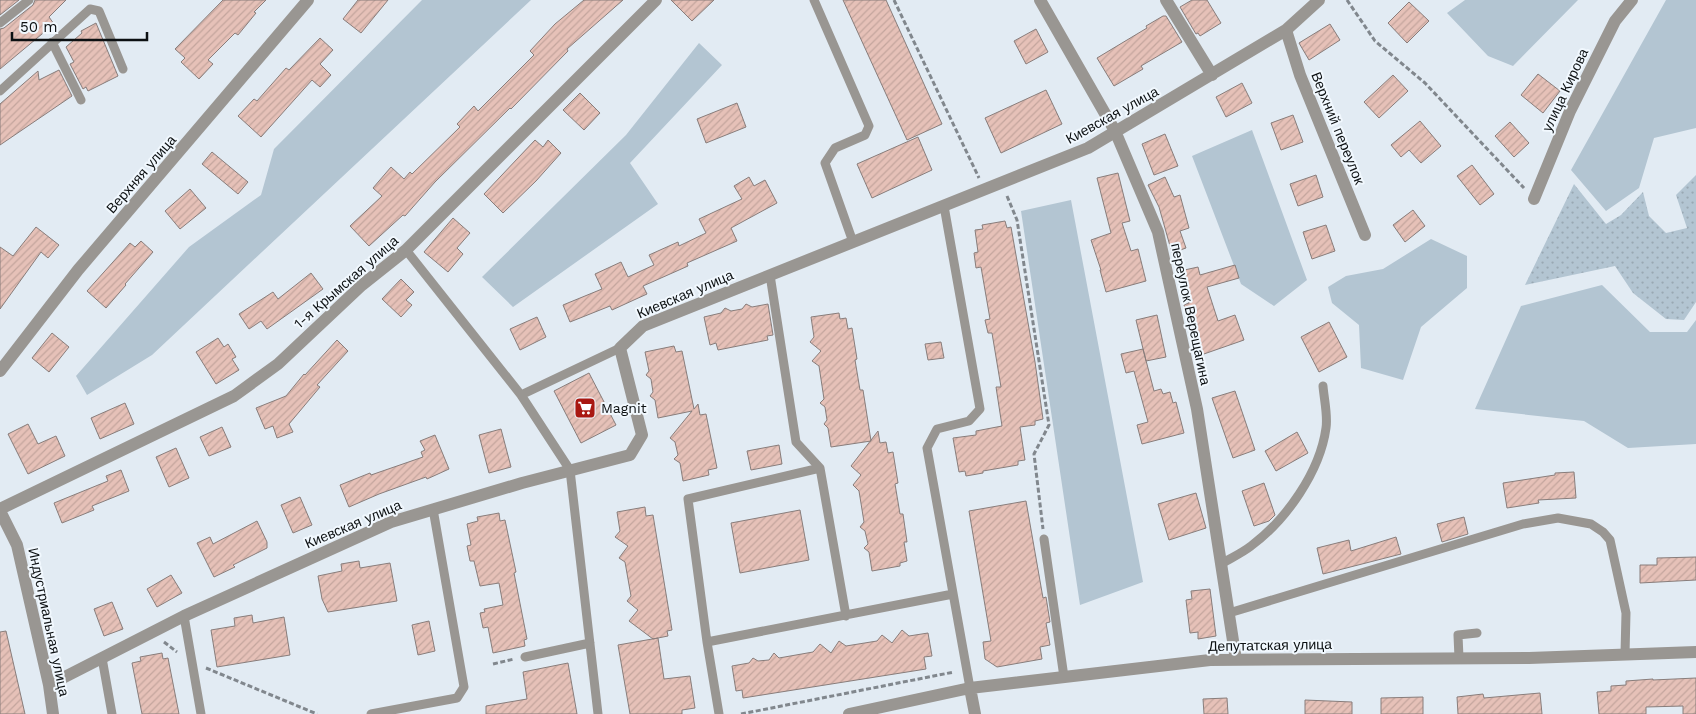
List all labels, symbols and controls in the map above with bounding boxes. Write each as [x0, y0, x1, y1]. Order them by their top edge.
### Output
scale bar [12, 10, 148, 42]
text: 50 m [20, 18, 57, 36]
street label: улица Кирова [1539, 46, 1591, 134]
street label: Верхний переулок [1308, 70, 1368, 187]
street label: Киевская улица [1063, 83, 1161, 147]
street label: Верхняя улица [103, 132, 179, 216]
street label: 1-я Крымская улица [291, 232, 401, 332]
street label: переулок Верещагина [1168, 241, 1214, 387]
street label: Киевская улица [634, 266, 736, 322]
supermarket icon: Magnit [573, 396, 597, 420]
place label: Magnit [601, 400, 647, 416]
street label: Киевская улица [302, 496, 404, 552]
street label: Индустриальная улица [25, 546, 73, 698]
street label: Депутатская улица [1208, 636, 1332, 654]

